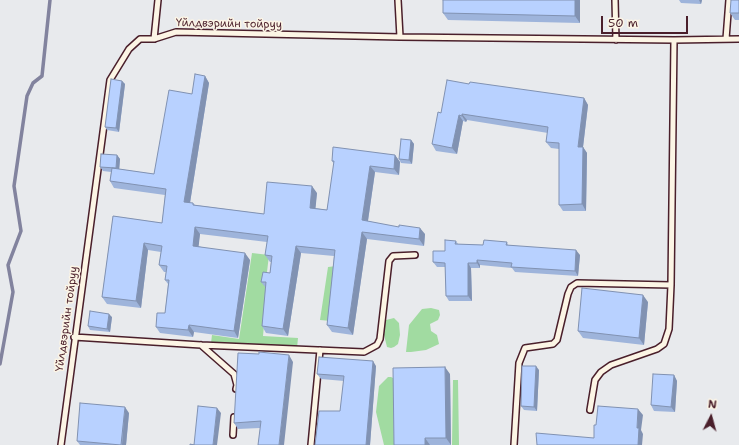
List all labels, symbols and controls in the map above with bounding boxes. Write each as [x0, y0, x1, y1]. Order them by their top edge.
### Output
scale bar [603, 8, 690, 34]
text: 50 m [608, 15, 638, 31]
street label: Үйлдвэрийн тойруу [176, 16, 282, 32]
street label: Үйлдвэрийн тойруу [53, 265, 81, 373]
north arrow [691, 397, 731, 437]
text: N [707, 397, 717, 412]

